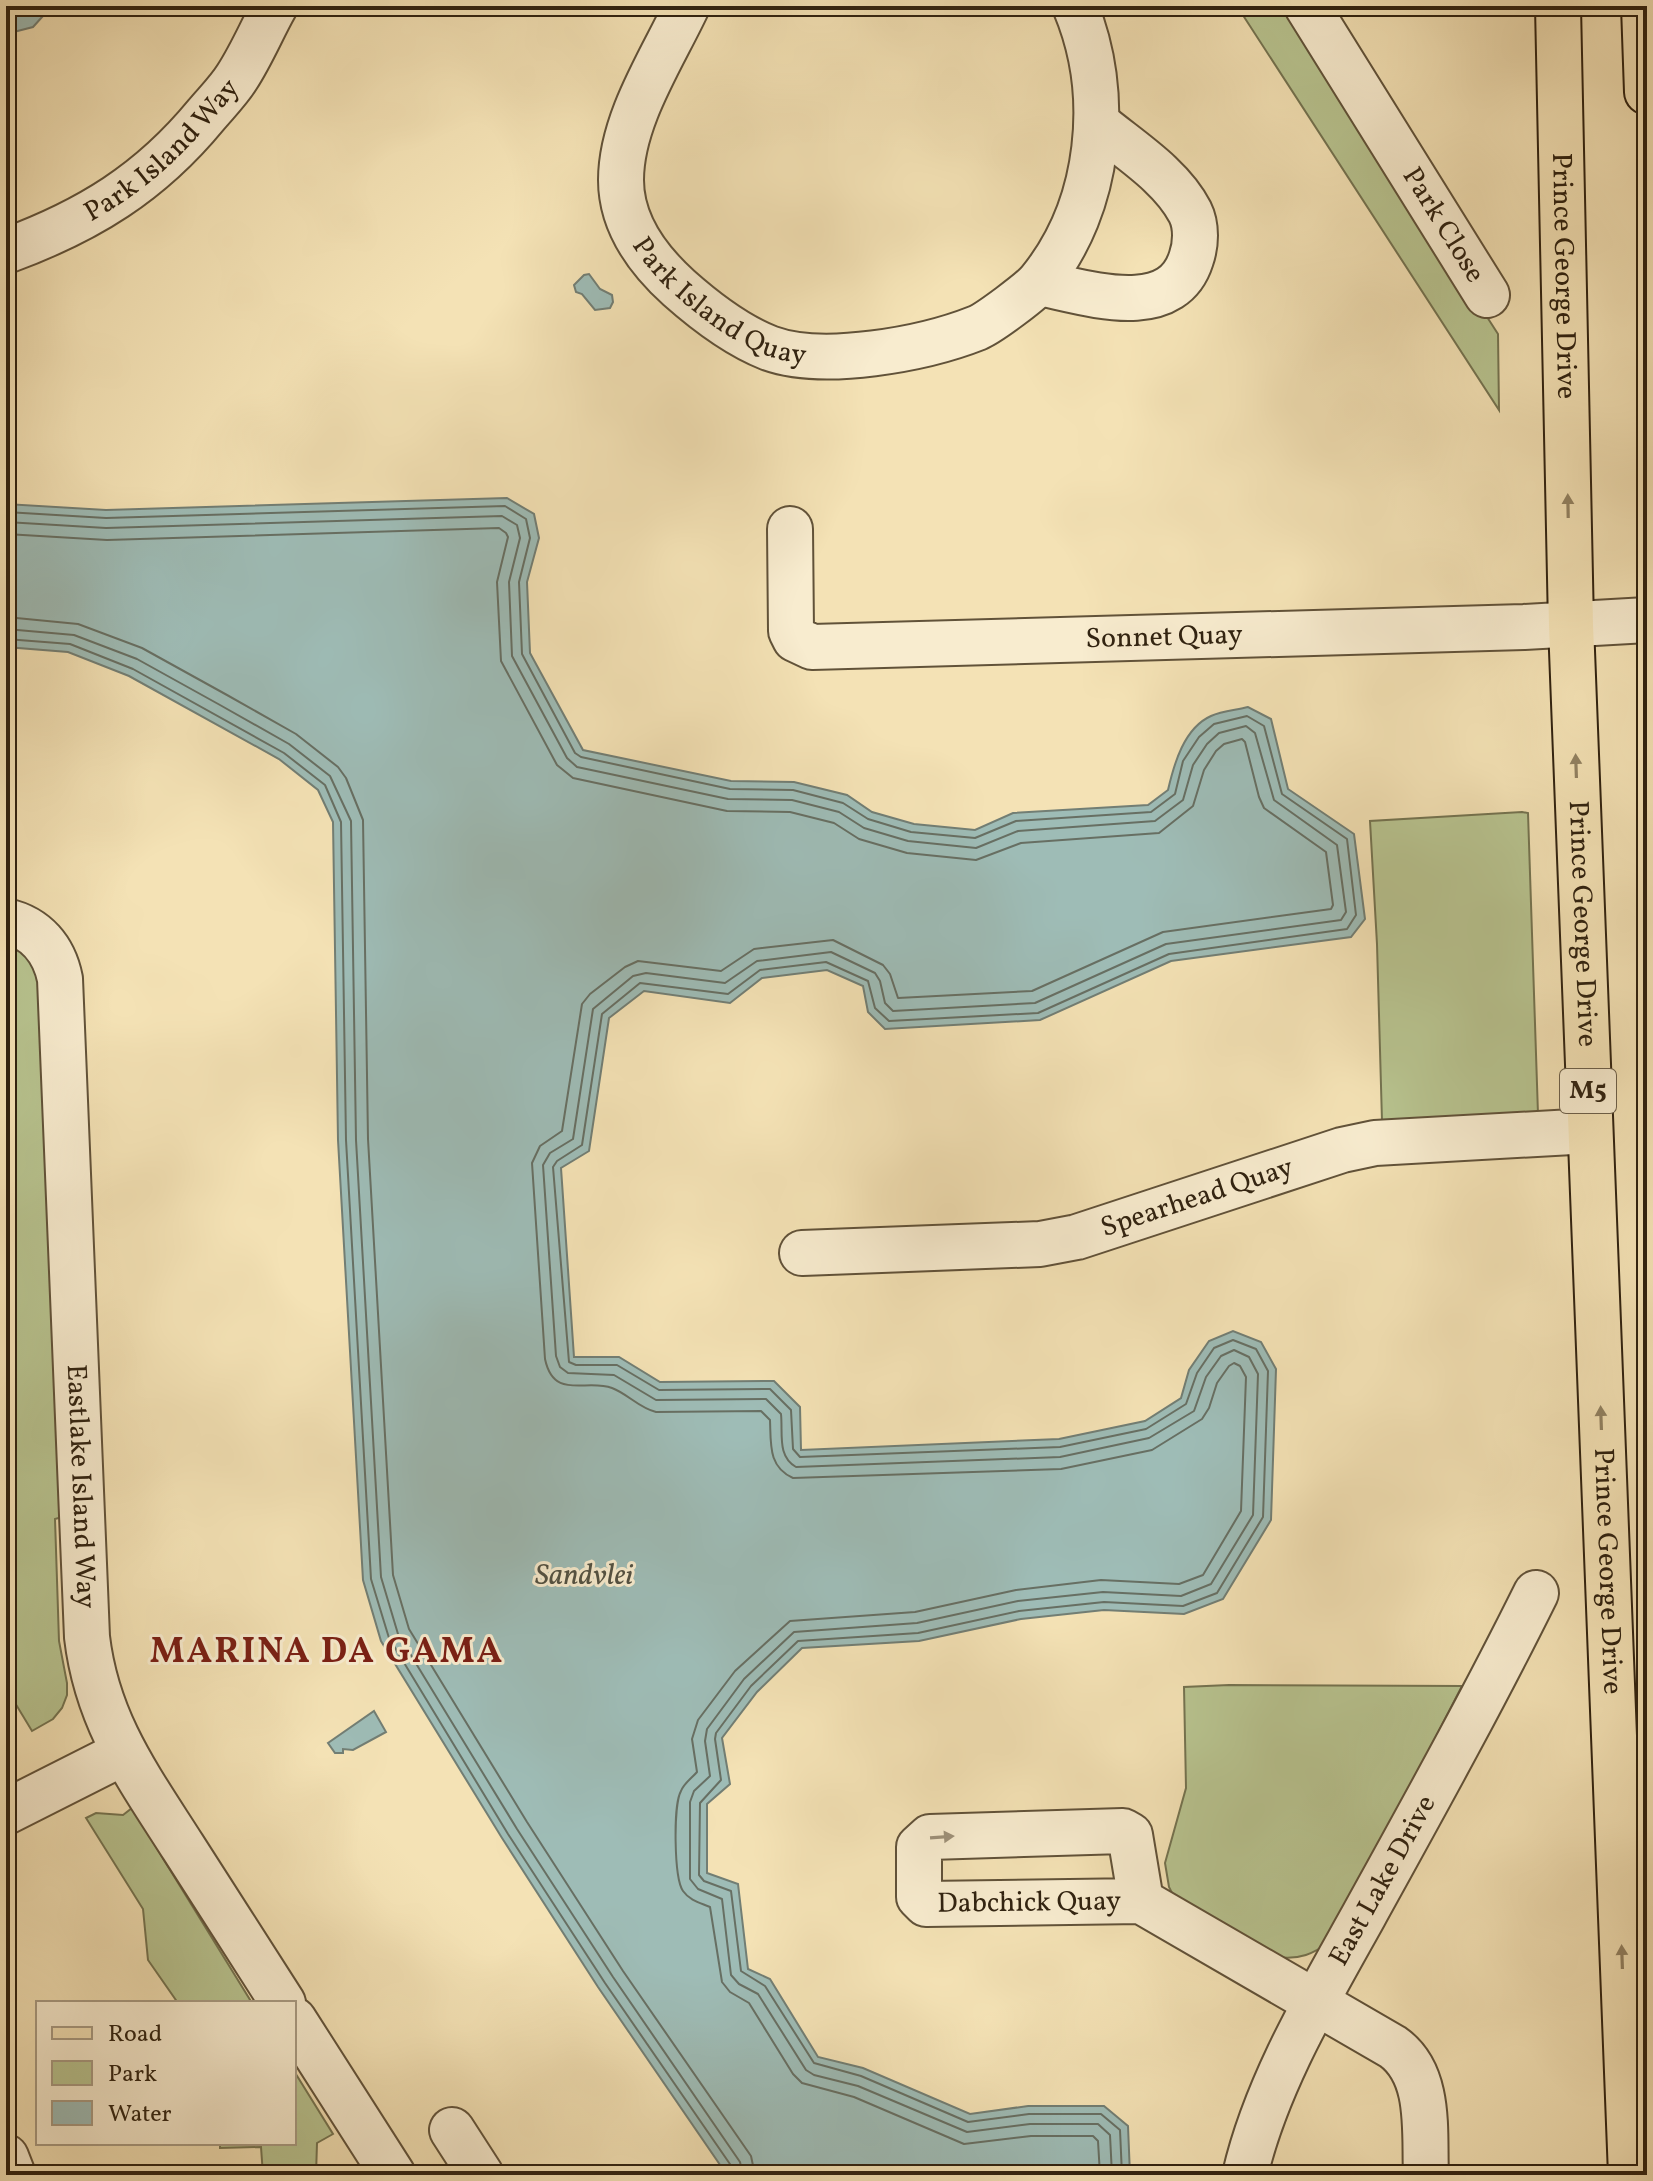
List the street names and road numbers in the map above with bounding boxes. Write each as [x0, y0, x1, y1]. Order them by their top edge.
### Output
street label: Park Island Way [77, 71, 249, 232]
street label: Prince George Drive [1542, 152, 1586, 400]
street label: Park Close [1393, 160, 1494, 290]
street label: Park Island Quay [622, 229, 809, 375]
street label: Sonnet Quay [1085, 615, 1243, 659]
street label: Prince George Drive [1558, 800, 1607, 1048]
road number: M5 [1560, 1069, 1616, 1113]
street label: Spearhead Quay [1096, 1148, 1298, 1247]
street label: Eastlake Island Way [56, 1363, 105, 1609]
street label: Prince George Drive [1583, 1447, 1632, 1695]
street label: East Lake Drive [1320, 1788, 1446, 1973]
street label: Dabchick Quay [937, 1882, 1121, 1923]

